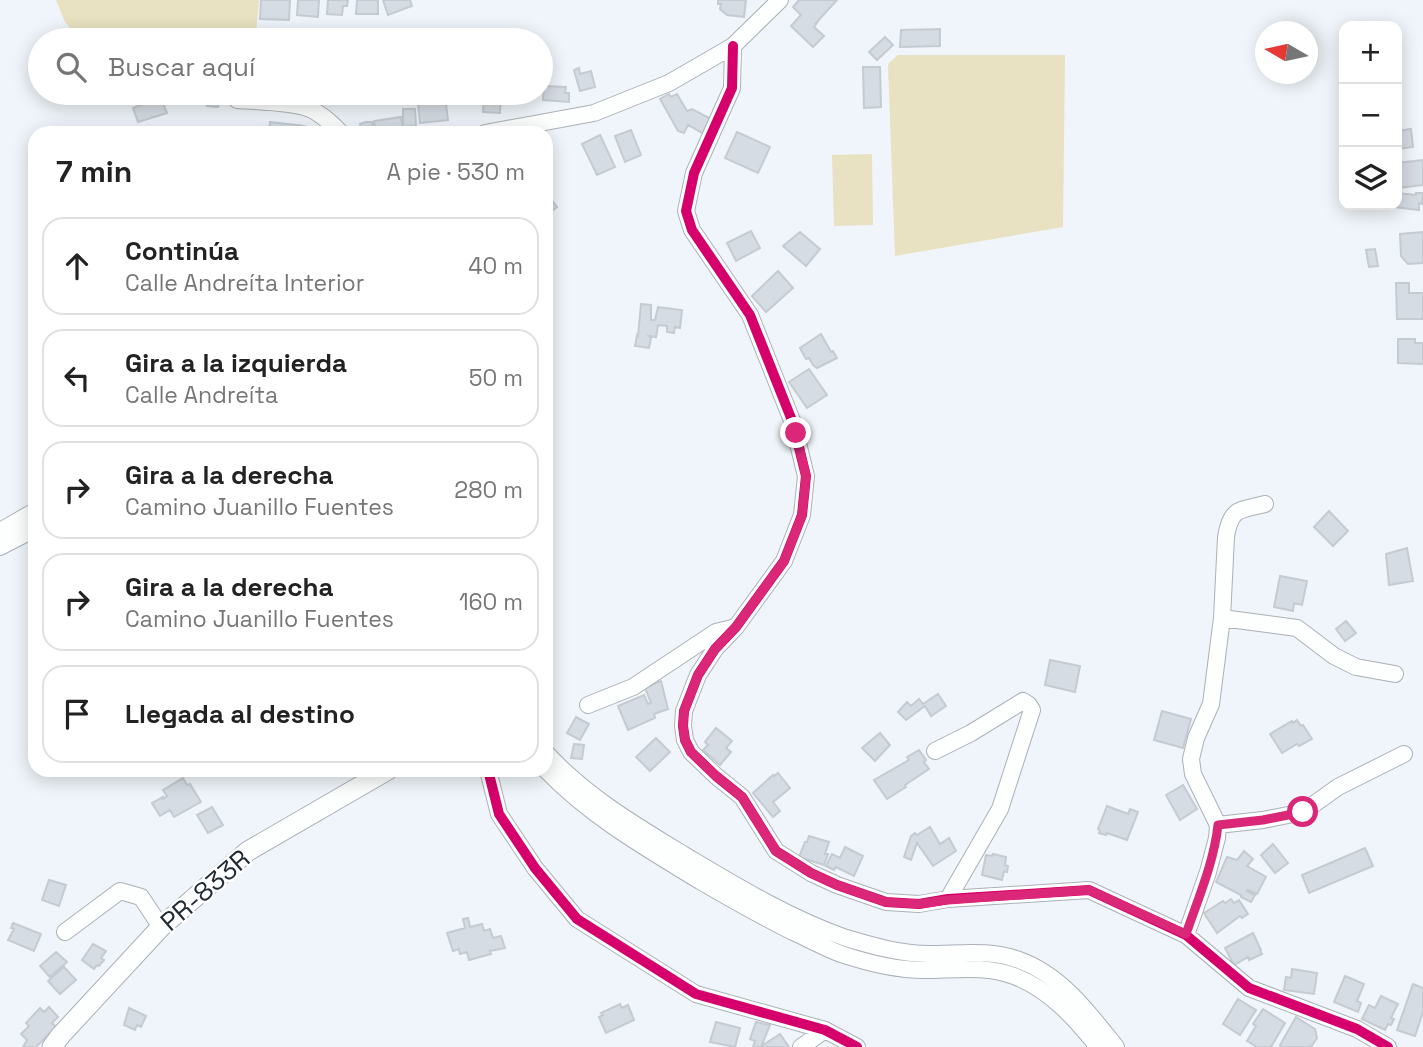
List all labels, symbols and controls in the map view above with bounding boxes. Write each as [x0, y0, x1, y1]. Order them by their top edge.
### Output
north arrow [1255, 21, 1318, 84]
map controls [1339, 21, 1402, 210]
button: + [1339, 21, 1402, 84]
search box [28, 28, 553, 105]
icon: search [52, 48, 90, 86]
text: Buscar aquí [108, 50, 255, 84]
button: − [1339, 84, 1402, 147]
button: layers [1339, 147, 1402, 210]
text: 7 min [56, 152, 132, 191]
text: A pie · 530 m [387, 157, 525, 187]
text: Continúa [125, 234, 239, 268]
icon: ahead [58, 247, 96, 285]
text: 40 m [468, 251, 523, 281]
text: Calle Andreíta Interior [125, 268, 364, 298]
text: Gira a la izquierda [125, 346, 347, 380]
icon: left [58, 359, 96, 397]
text: 50 m [469, 363, 523, 393]
text: Calle Andreíta [125, 380, 278, 410]
route end [780, 417, 811, 448]
text: Gira a la derecha [125, 458, 334, 492]
icon: right [58, 471, 96, 509]
text: 280 m [454, 475, 523, 505]
text: Camino Juanillo Fuentes [125, 492, 394, 522]
text: Gira a la derecha [125, 570, 334, 604]
icon: right [58, 583, 96, 621]
text: 160 m [459, 587, 523, 617]
text: Camino Juanillo Fuentes [125, 604, 394, 634]
icon: arrive [58, 695, 96, 733]
text: Llegada al destino [125, 697, 355, 731]
route start [1287, 796, 1318, 827]
street label: PR-833R [153, 842, 257, 938]

